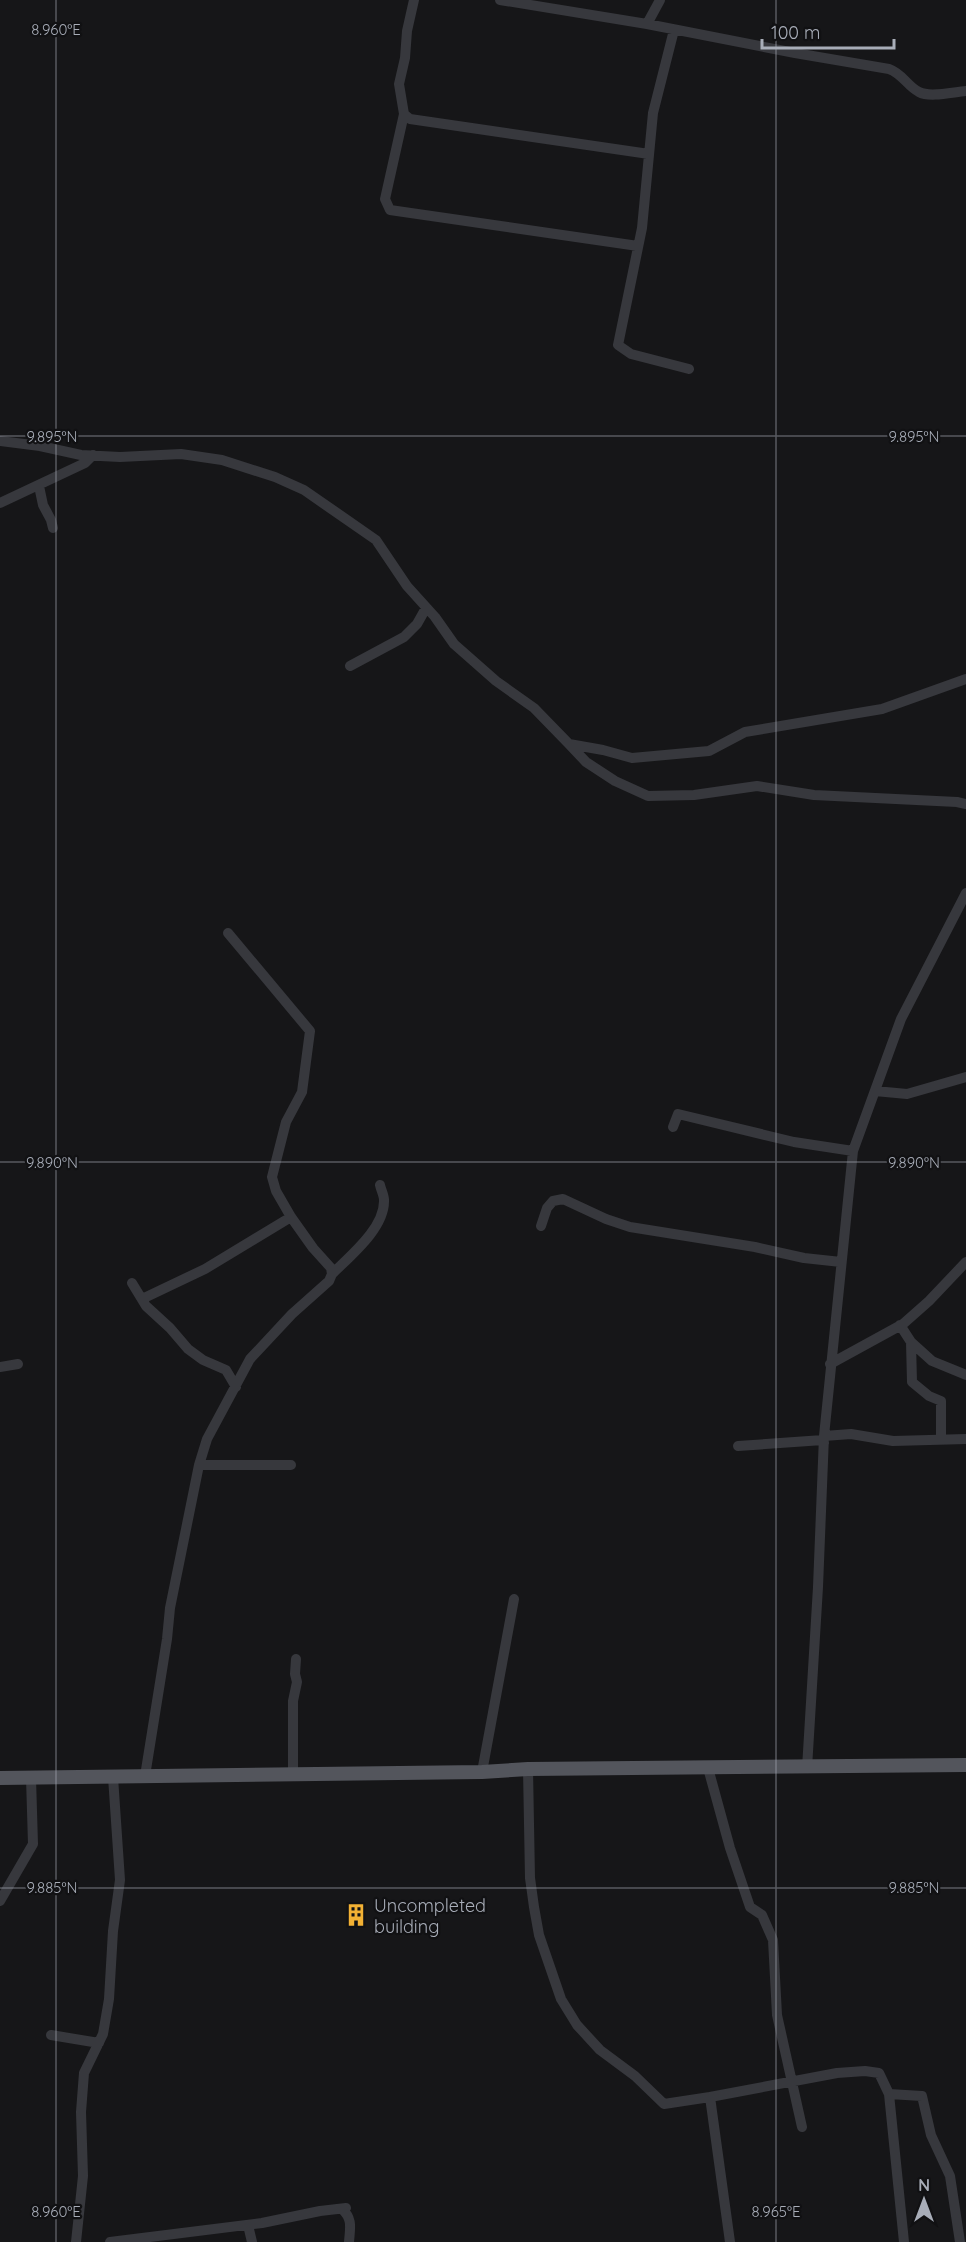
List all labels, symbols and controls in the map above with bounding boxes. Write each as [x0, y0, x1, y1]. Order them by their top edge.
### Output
scale bar [762, 12, 894, 50]
text: 8.960°E [31, 20, 81, 39]
text: 100 m [771, 21, 820, 44]
text: 9.895°N [26, 427, 78, 446]
text: 9.895°N [888, 427, 940, 446]
text: 9.890°N [26, 1153, 78, 1172]
text: 9.890°N [888, 1153, 940, 1172]
text: 9.885°N [27, 1878, 77, 1897]
text: 9.885°N [889, 1878, 939, 1897]
place label: Uncompleted building [374, 1894, 486, 1938]
building icon: Uncompleted building [343, 1902, 369, 1928]
north arrow [894, 2170, 954, 2230]
text: N [918, 2175, 930, 2195]
text: 8.960°E [31, 2202, 81, 2221]
text: 8.965°E [752, 2202, 800, 2221]

